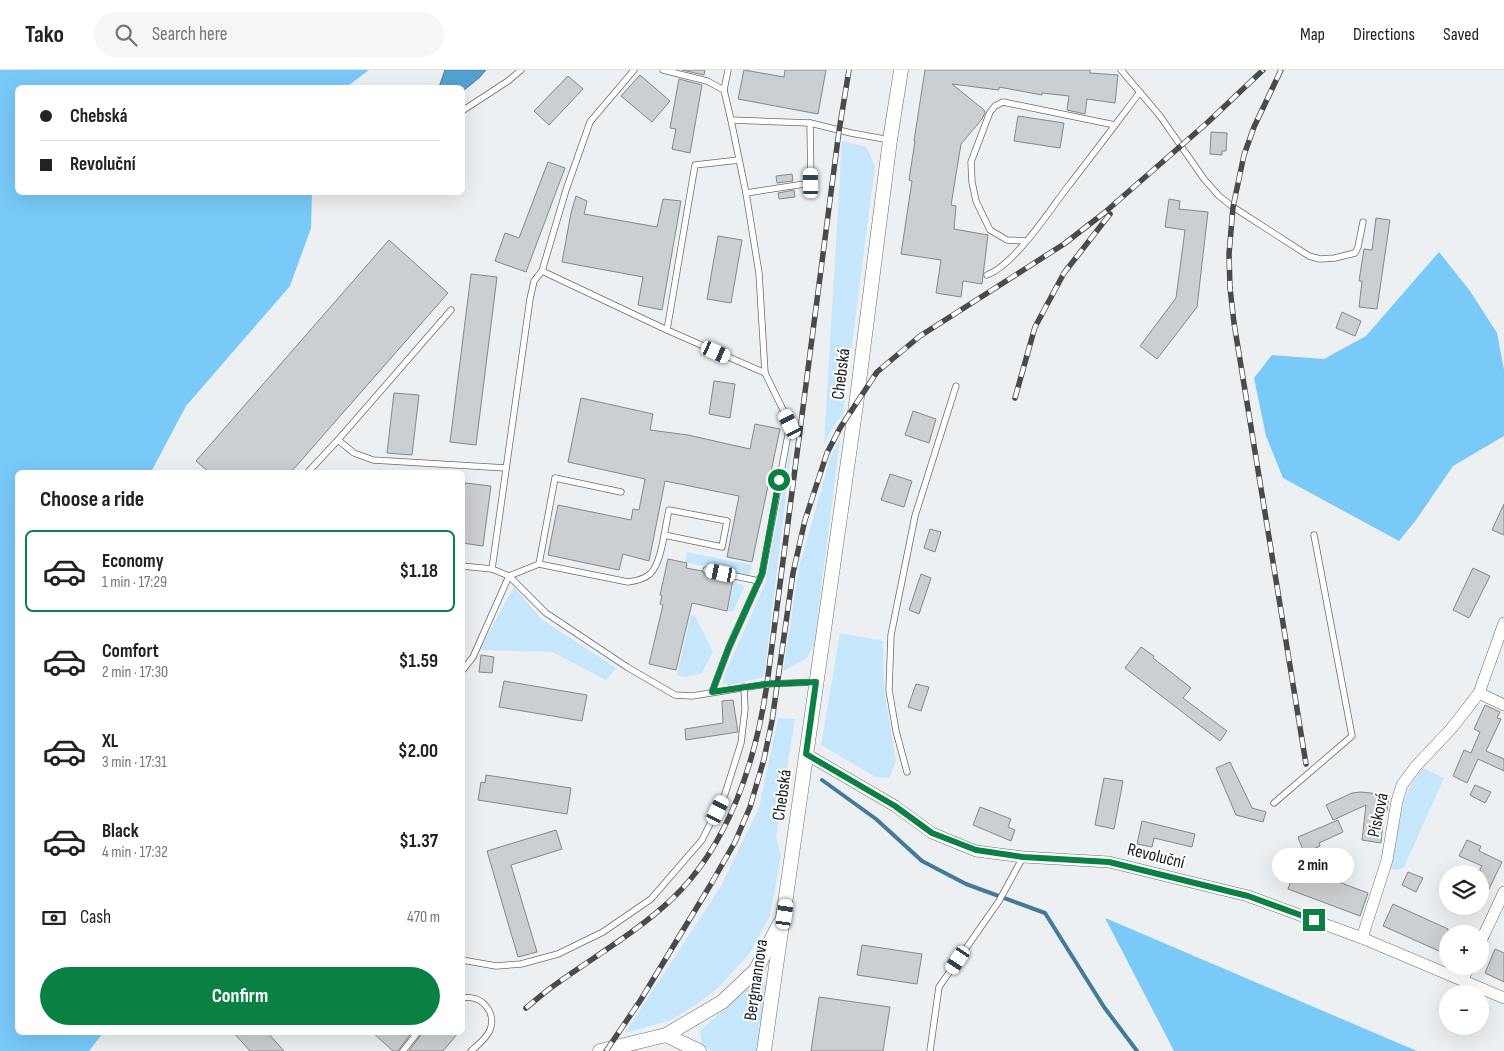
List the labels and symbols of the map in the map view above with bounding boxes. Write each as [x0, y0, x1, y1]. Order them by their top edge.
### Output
car [803, 168, 818, 198]
car [699, 339, 732, 365]
street label: Chebská [827, 347, 855, 401]
car [776, 407, 803, 441]
route start [768, 469, 790, 491]
car [704, 563, 737, 583]
street label: Chebská [768, 768, 796, 822]
street label: Písková [1363, 791, 1393, 839]
car [704, 793, 731, 827]
street label: Revoluční [1125, 839, 1188, 873]
callout: 2 min [1273, 848, 1355, 882]
car [775, 898, 794, 930]
route end [1303, 909, 1325, 931]
street label: Bergmannova [740, 938, 772, 1022]
car [943, 943, 972, 977]

